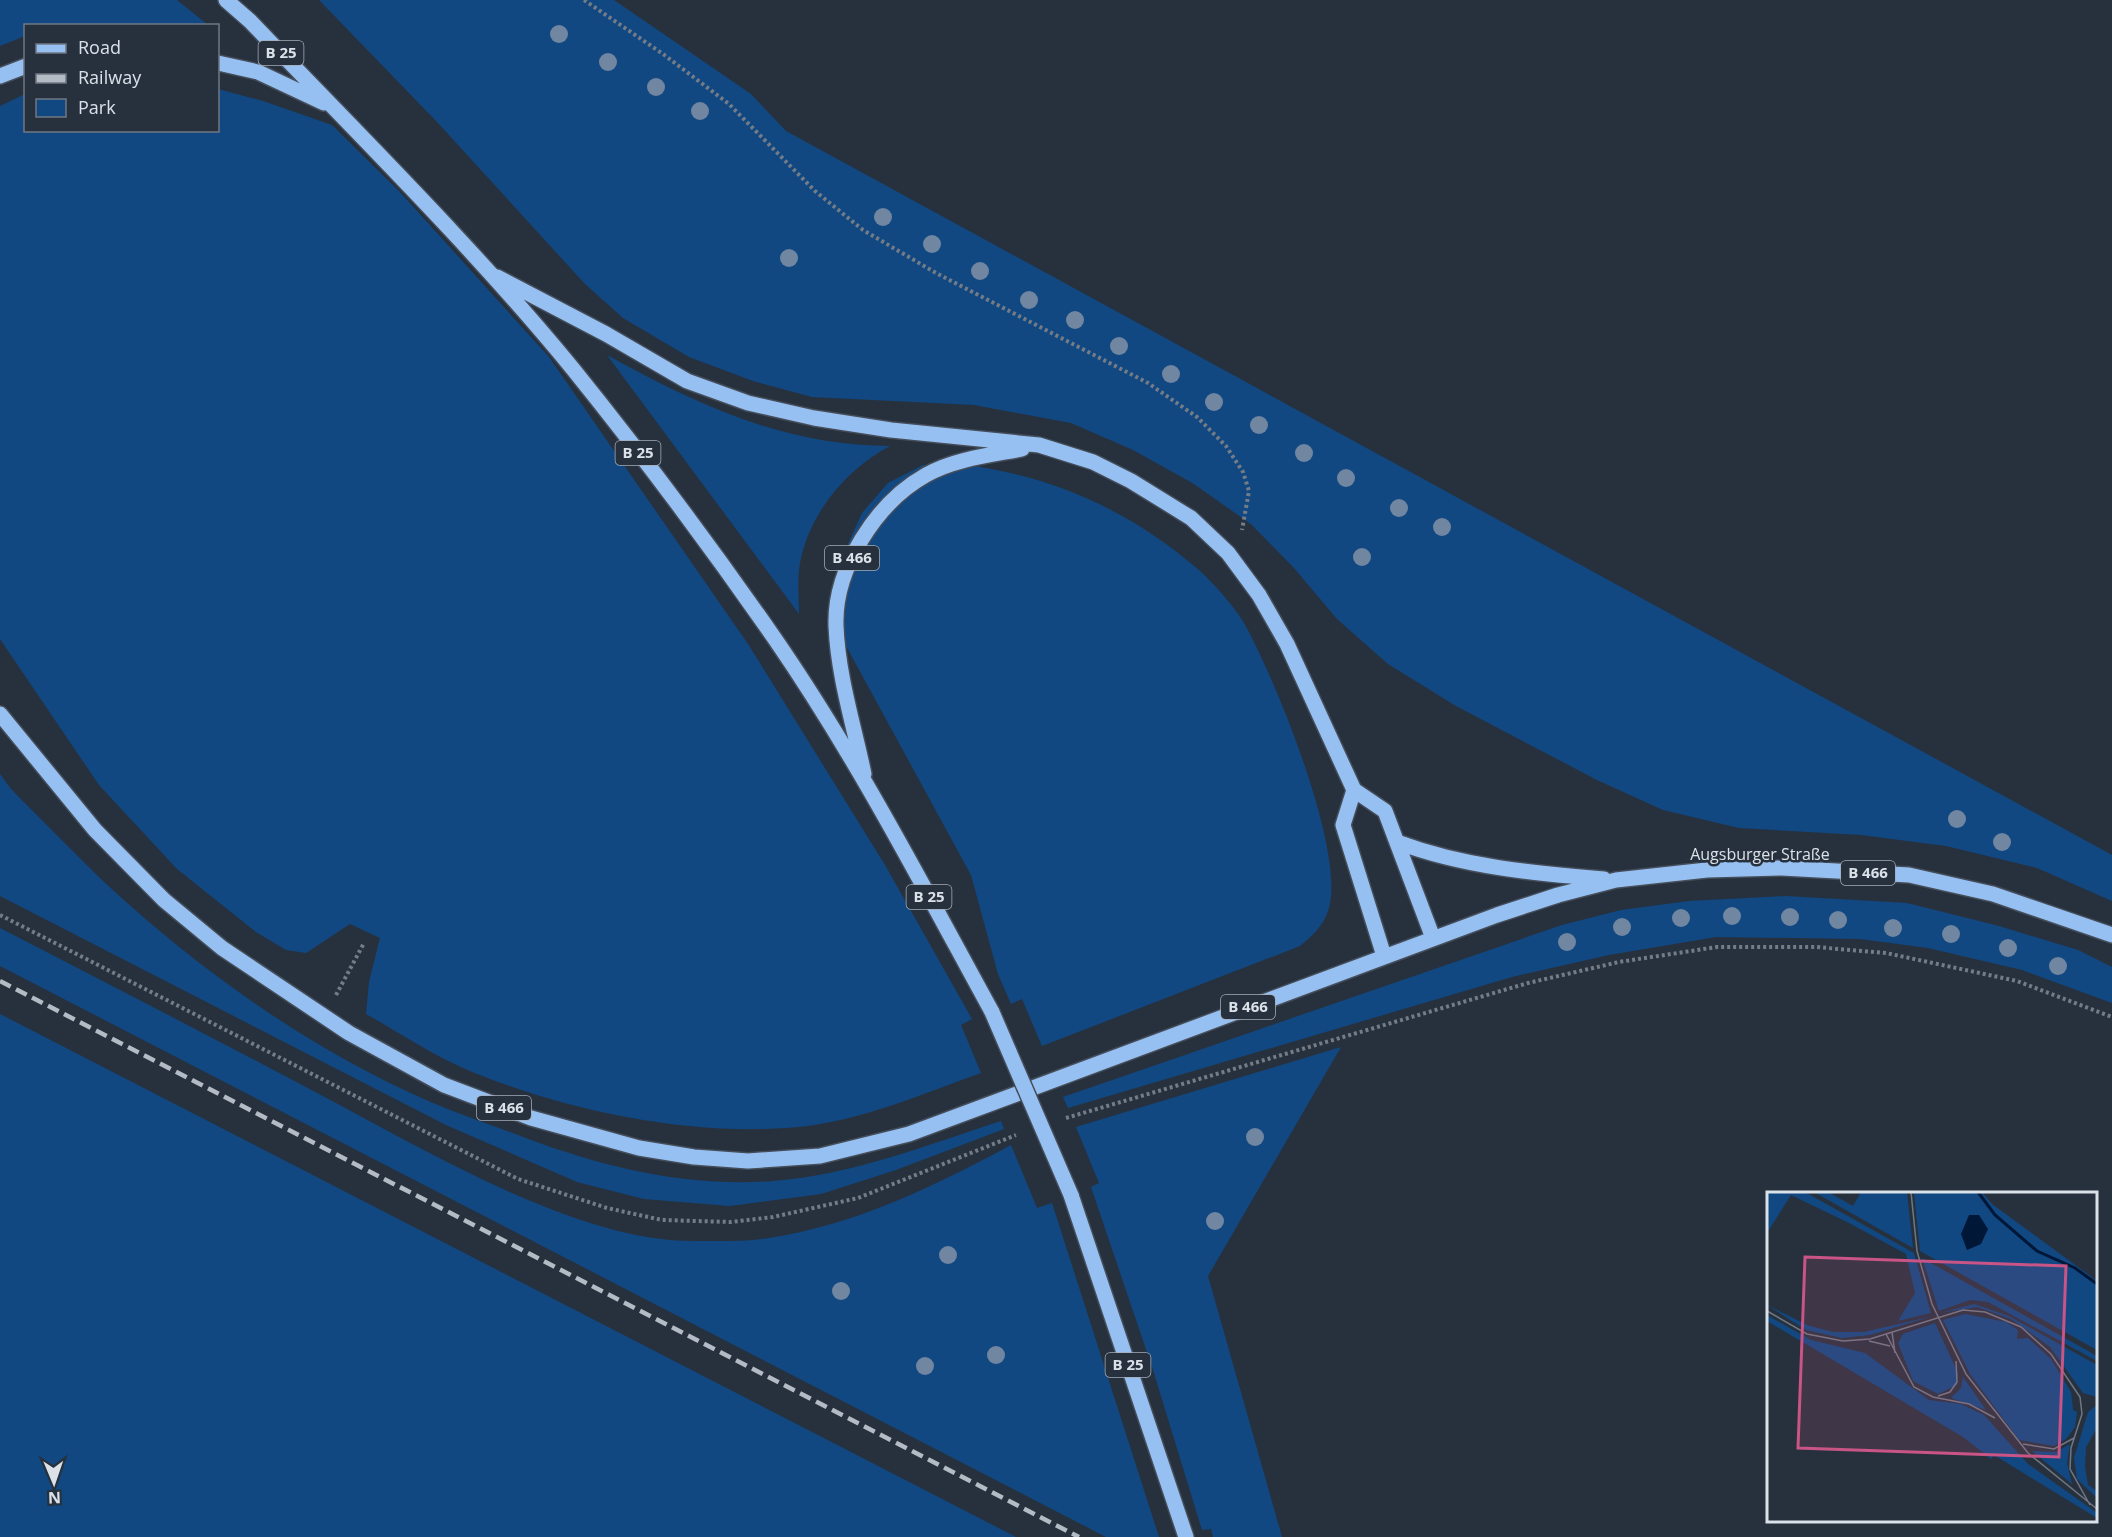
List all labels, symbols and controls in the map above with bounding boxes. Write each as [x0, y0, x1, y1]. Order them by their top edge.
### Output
legend [24, 24, 219, 132]
text: Road [78, 35, 121, 59]
road number: B 25 [258, 41, 304, 65]
text: Railway [78, 65, 142, 89]
text: Park [78, 95, 116, 119]
road number: B 25 [616, 441, 660, 465]
road number: B 466 [825, 546, 879, 570]
street label: Augsburger Straße [1690, 843, 1830, 865]
road number: B 466 [1841, 861, 1895, 885]
road number: B 25 [906, 885, 952, 909]
road number: B 466 [1221, 995, 1275, 1019]
road number: B 466 [477, 1096, 531, 1120]
inset map [1767, 1192, 2097, 1522]
road number: B 25 [1106, 1353, 1150, 1377]
north arrow [24, 1453, 84, 1513]
text: N [48, 1487, 61, 1509]

